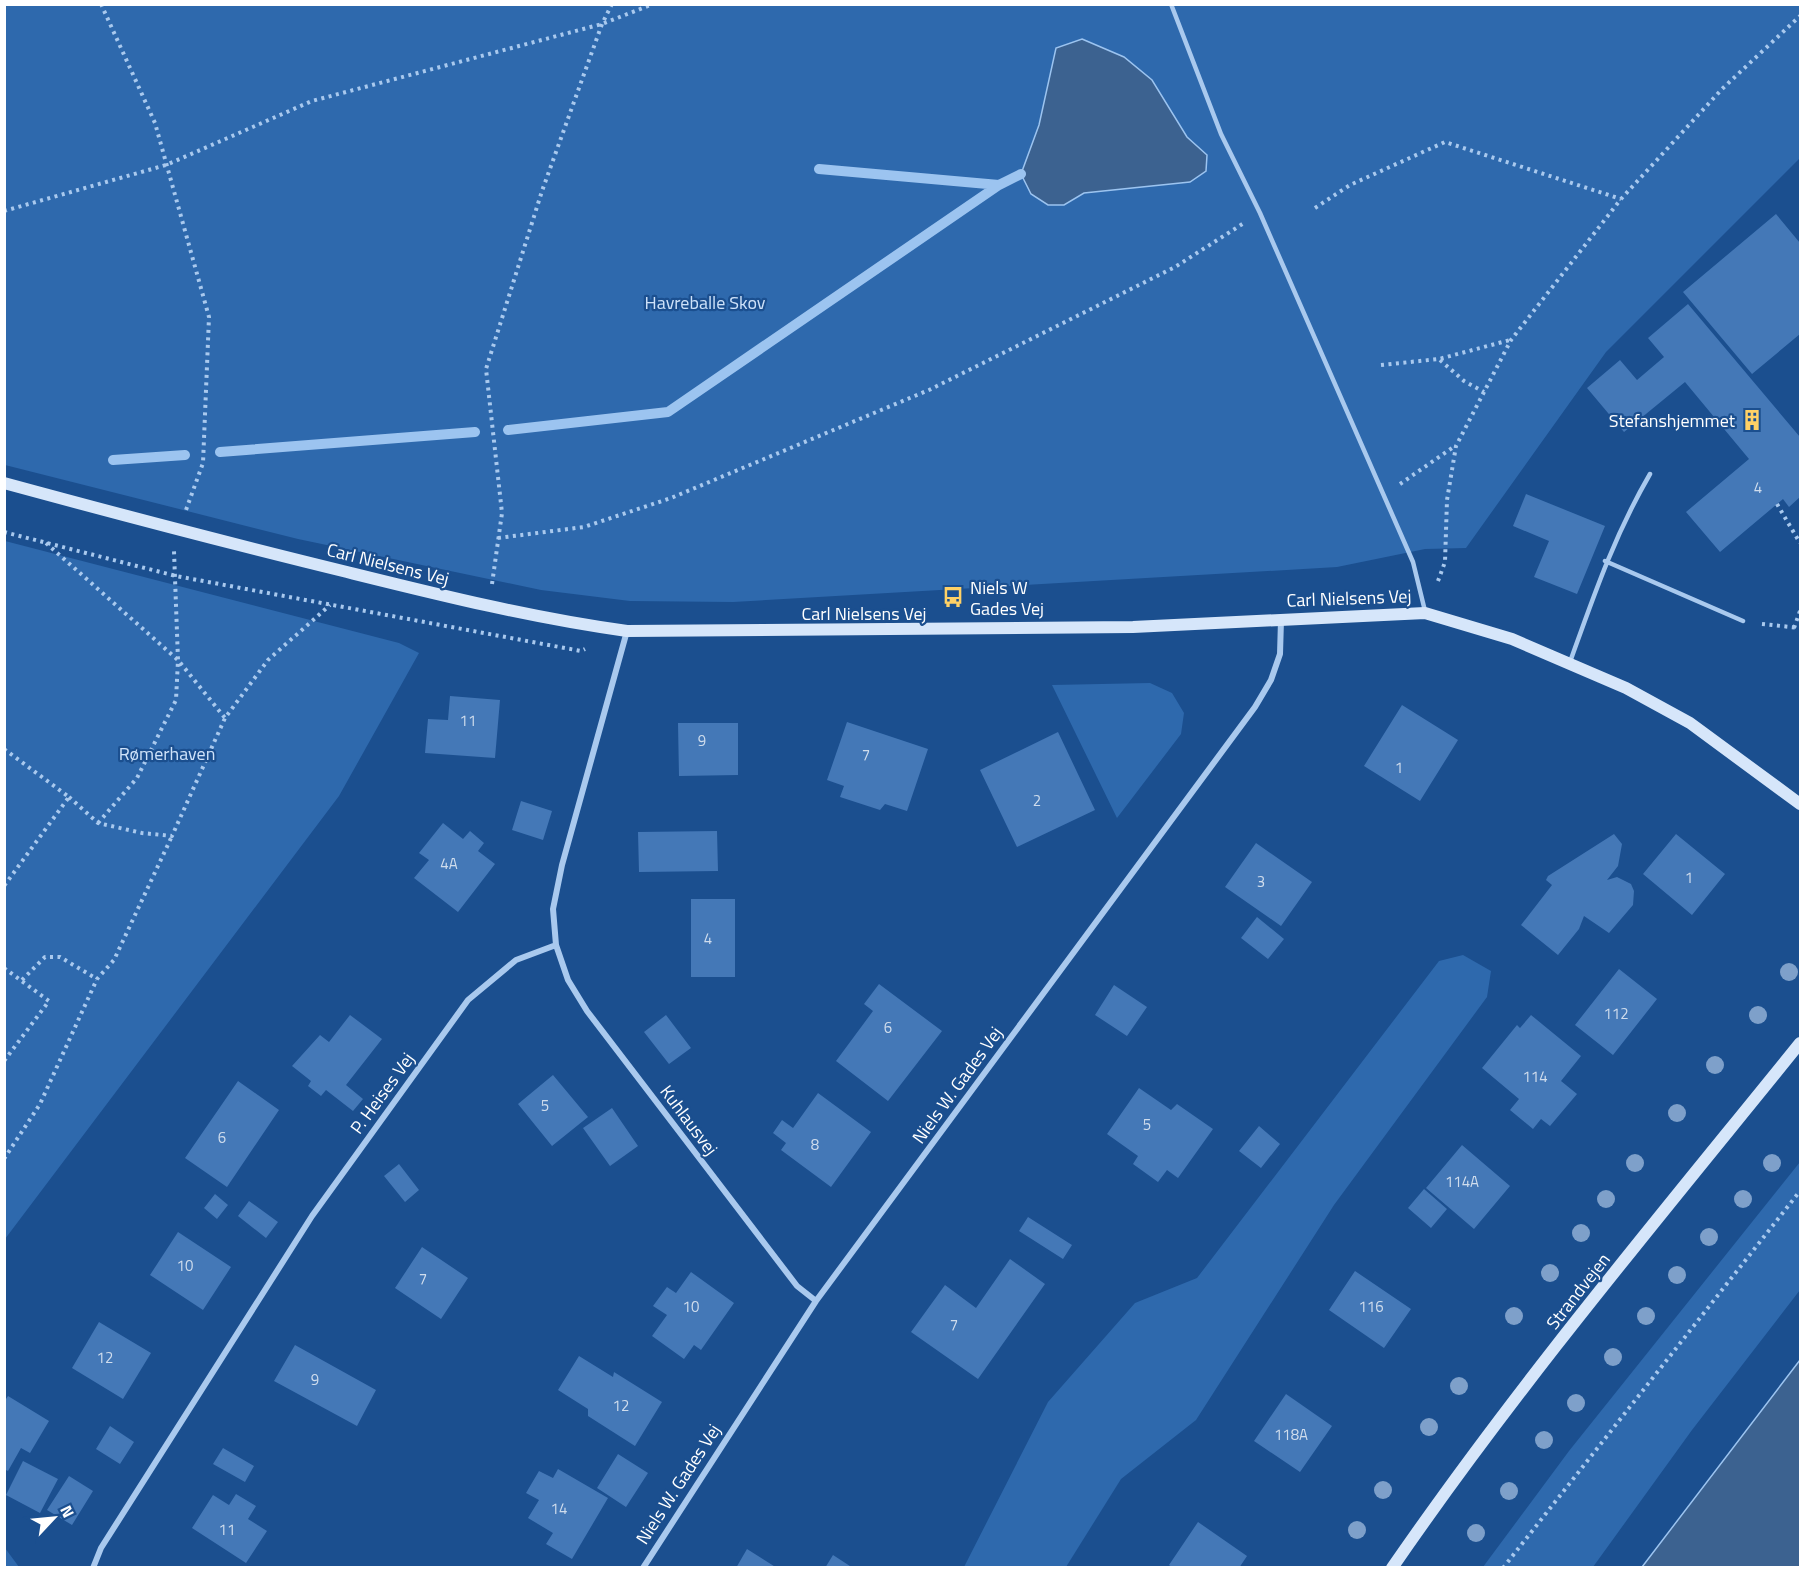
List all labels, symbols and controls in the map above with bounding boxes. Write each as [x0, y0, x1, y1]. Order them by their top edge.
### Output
park label: Havreballe Skov [645, 289, 766, 316]
place label: Stefanshjemmet [1609, 407, 1736, 434]
building icon: Stefanshjemmet [1740, 408, 1764, 432]
house number: 4 [1754, 476, 1762, 499]
street label: Carl Nielsens Vej [324, 536, 452, 592]
place label: Niels W Gades Vej [970, 574, 1044, 622]
street label: Carl Nielsens Vej [1286, 582, 1412, 614]
bus stop icon: Niels W Gades Vej [941, 585, 965, 609]
street label: Carl Nielsens Vej [802, 600, 926, 627]
house number: 11 [460, 709, 476, 732]
house number: 9 [698, 729, 706, 752]
park label: Rømerhaven [119, 740, 215, 767]
house number: 7 [862, 743, 870, 766]
house number: 1 [1395, 756, 1403, 779]
house number: 2 [1033, 789, 1041, 812]
house number: 4A [440, 852, 458, 875]
house number: 1 [1685, 866, 1693, 889]
house number: 3 [1257, 870, 1265, 893]
house number: 4 [704, 927, 712, 950]
house number: 112 [1603, 1002, 1629, 1025]
house number: 6 [884, 1016, 892, 1039]
street label: Niels W. Gades Vej [905, 1021, 1009, 1149]
street label: P. Heises Vej [343, 1047, 421, 1139]
house number: 114 [1522, 1065, 1548, 1088]
street label: Kuhlausvej [654, 1079, 724, 1161]
house number: 5 [541, 1094, 549, 1117]
house number: 5 [1143, 1113, 1151, 1136]
house number: 6 [218, 1126, 226, 1149]
house number: 8 [811, 1133, 819, 1156]
house number: 114A [1445, 1170, 1479, 1193]
street label: Strandvejen [1539, 1247, 1617, 1335]
house number: 10 [177, 1254, 193, 1277]
house number: 7 [419, 1267, 427, 1290]
house number: 10 [683, 1295, 699, 1318]
house number: 116 [1358, 1295, 1384, 1318]
house number: 7 [950, 1313, 958, 1336]
house number: 12 [97, 1346, 113, 1369]
house number: 9 [311, 1368, 319, 1391]
house number: 12 [613, 1394, 629, 1417]
street label: Niels W. Gades Vej [629, 1418, 727, 1550]
house number: 118A [1274, 1423, 1308, 1446]
north arrow [24, 1488, 84, 1548]
house number: 14 [551, 1497, 567, 1520]
text: N [54, 1501, 81, 1522]
house number: 11 [219, 1518, 235, 1541]

